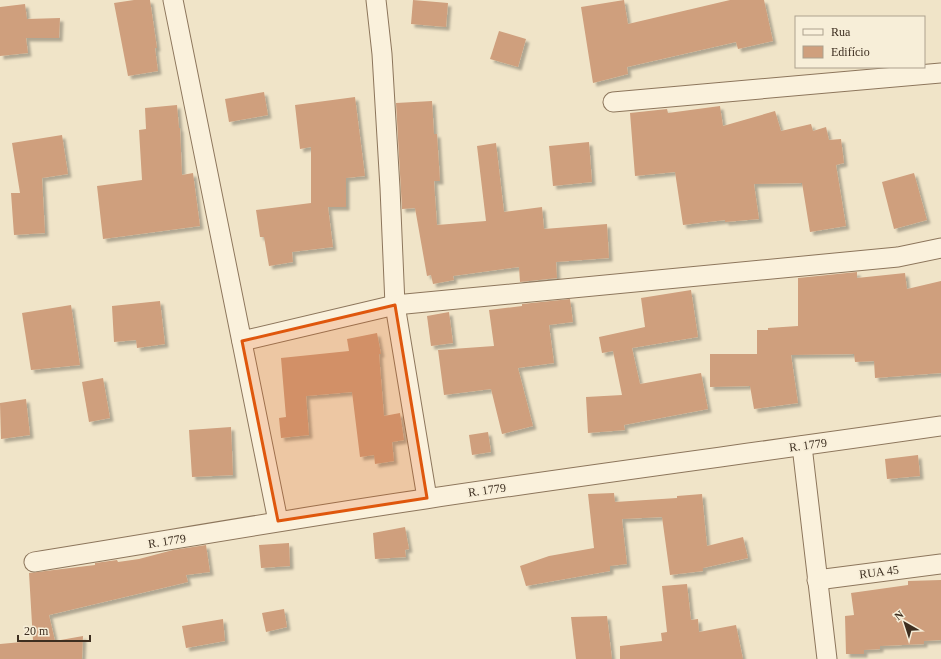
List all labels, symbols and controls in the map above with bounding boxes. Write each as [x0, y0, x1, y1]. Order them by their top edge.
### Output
legend [795, 16, 925, 68]
text: Rua [831, 25, 851, 39]
text: Edifício [831, 45, 870, 59]
street label: R. 1779 [788, 435, 828, 455]
street label: R. 1779 [467, 480, 507, 500]
street label: R. 1779 [147, 531, 187, 551]
street label: RUA 45 [858, 563, 900, 581]
north arrow [885, 603, 925, 643]
text: N [892, 608, 906, 622]
scale bar [18, 617, 90, 643]
text: 20 m [24, 624, 49, 638]

